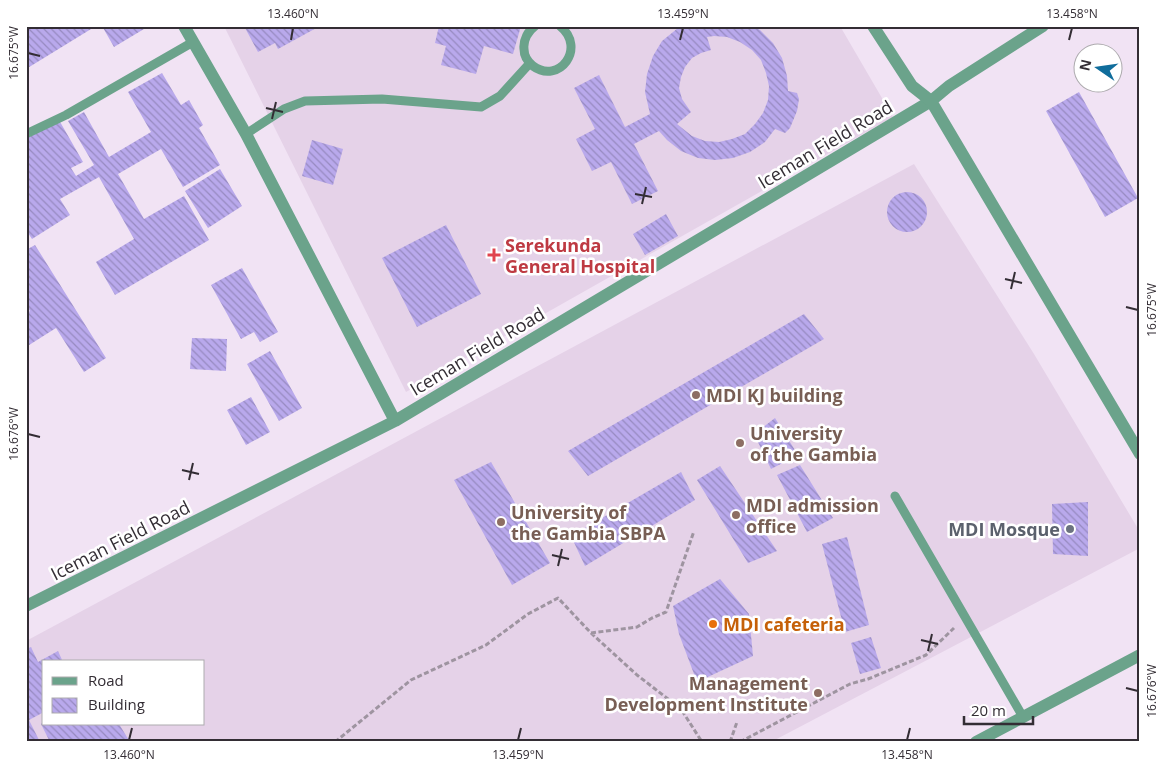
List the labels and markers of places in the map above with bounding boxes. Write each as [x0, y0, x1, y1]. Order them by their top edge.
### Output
place label: Serekunda General Hospital [505, 233, 655, 278]
marker: Serekunda General Hospital [487, 248, 501, 262]
place label: MDI KJ building [706, 383, 843, 407]
marker: MDI KJ building [690, 389, 702, 401]
place label: University of the Gambia [750, 421, 877, 466]
marker: University of the Gambia [734, 437, 746, 449]
place label: MDI admission office [746, 493, 879, 538]
place label: University of the Gambia SBPA [511, 500, 666, 545]
marker: MDI admission office [730, 509, 742, 521]
marker: University of the Gambia SBPA [495, 516, 507, 528]
place label: MDI Mosque [948, 517, 1060, 541]
marker: MDI Mosque [1064, 523, 1076, 535]
place label: MDI cafeteria [723, 612, 845, 636]
marker: MDI cafeteria [707, 618, 719, 630]
place label: Management Development Institute [604, 671, 808, 716]
marker: Management Development Institute [812, 687, 824, 699]

